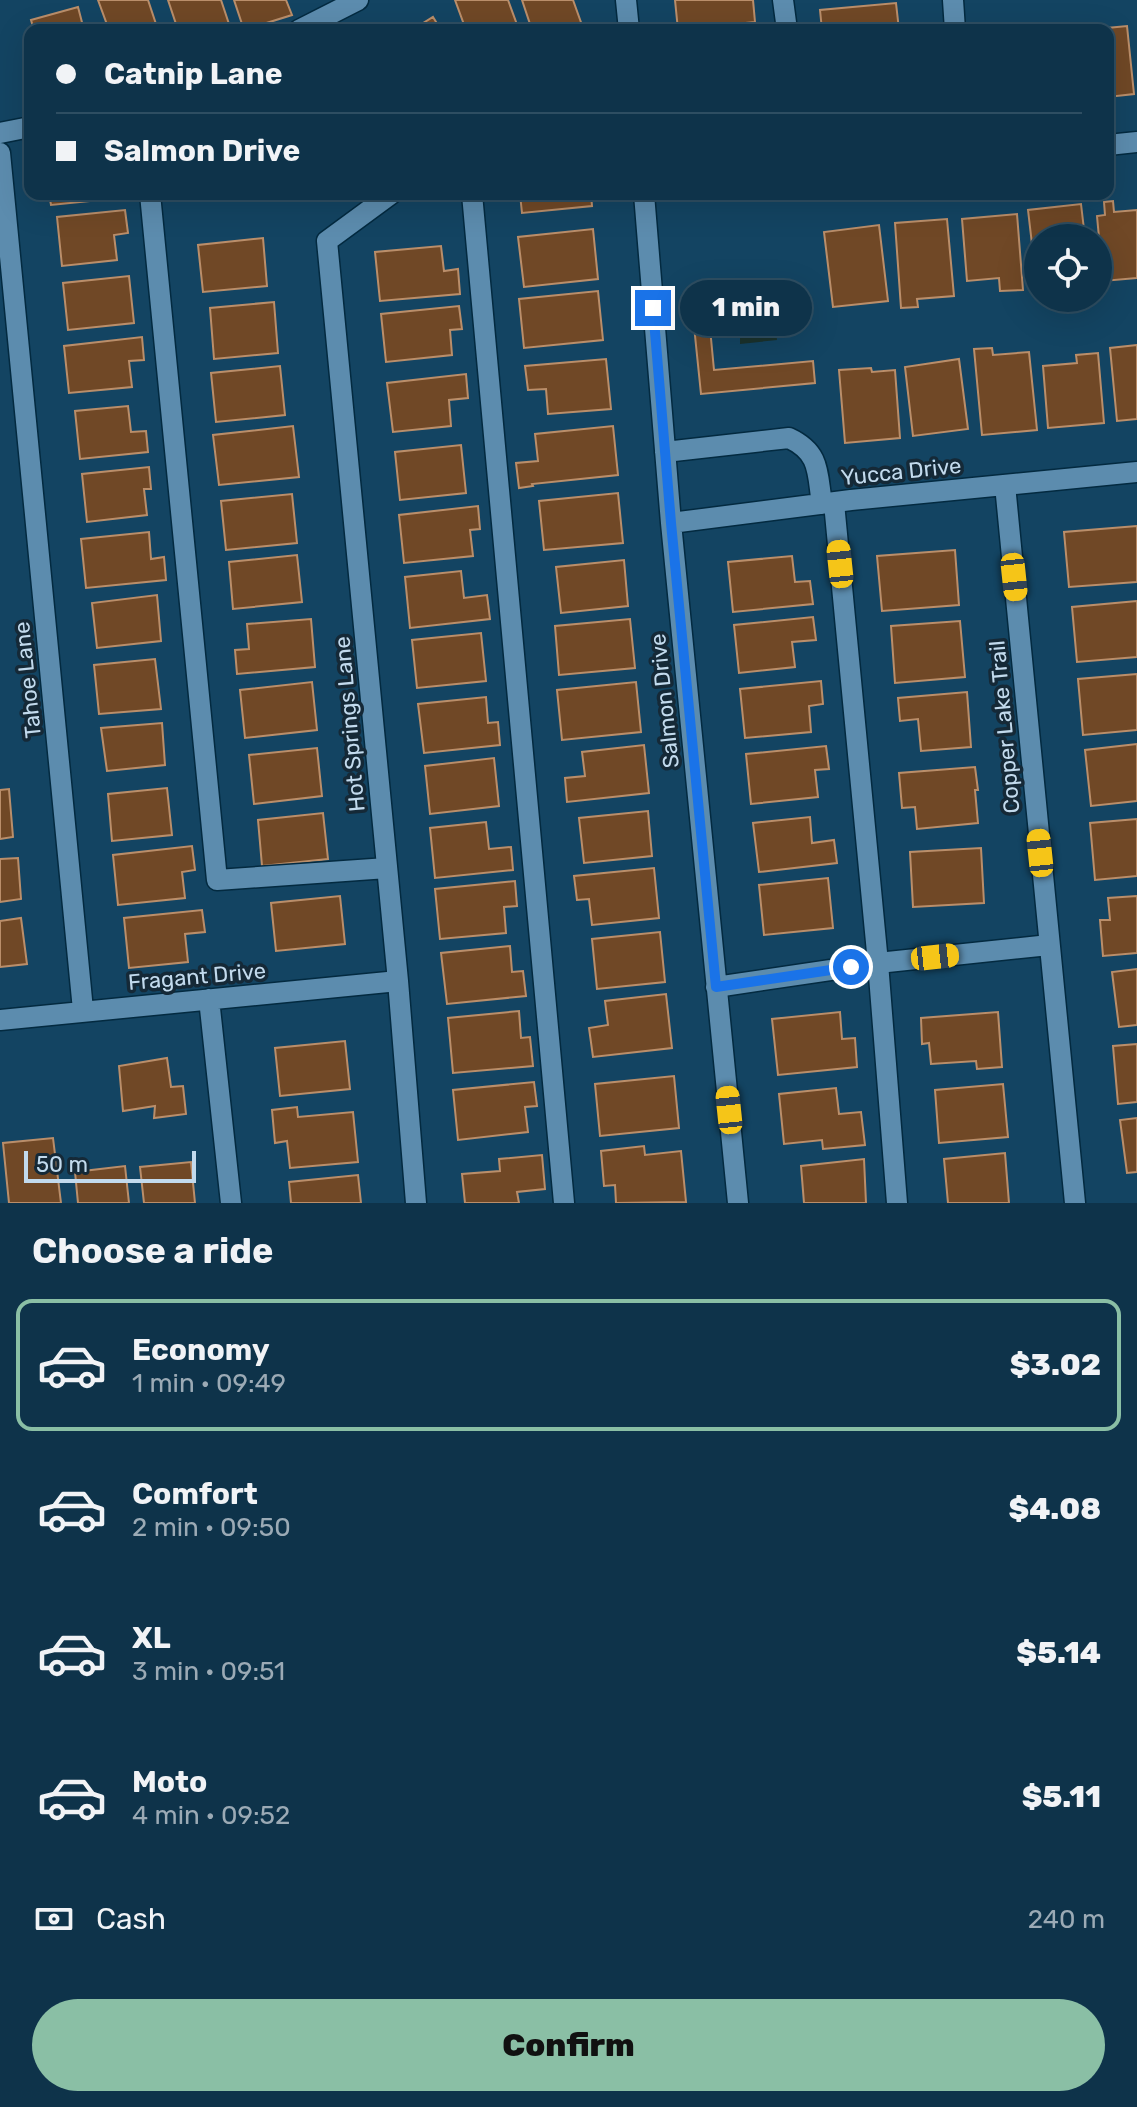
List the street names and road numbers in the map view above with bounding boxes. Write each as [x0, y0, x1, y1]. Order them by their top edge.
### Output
street label: Yucca Drive [840, 452, 963, 491]
street label: Tahoe Lane [8, 620, 47, 739]
street label: Salmon Drive [644, 632, 685, 770]
street label: Hot Springs Lane [328, 635, 371, 813]
street label: Copper Lake Trail [983, 639, 1026, 815]
street label: Fragant Drive [127, 957, 267, 996]

